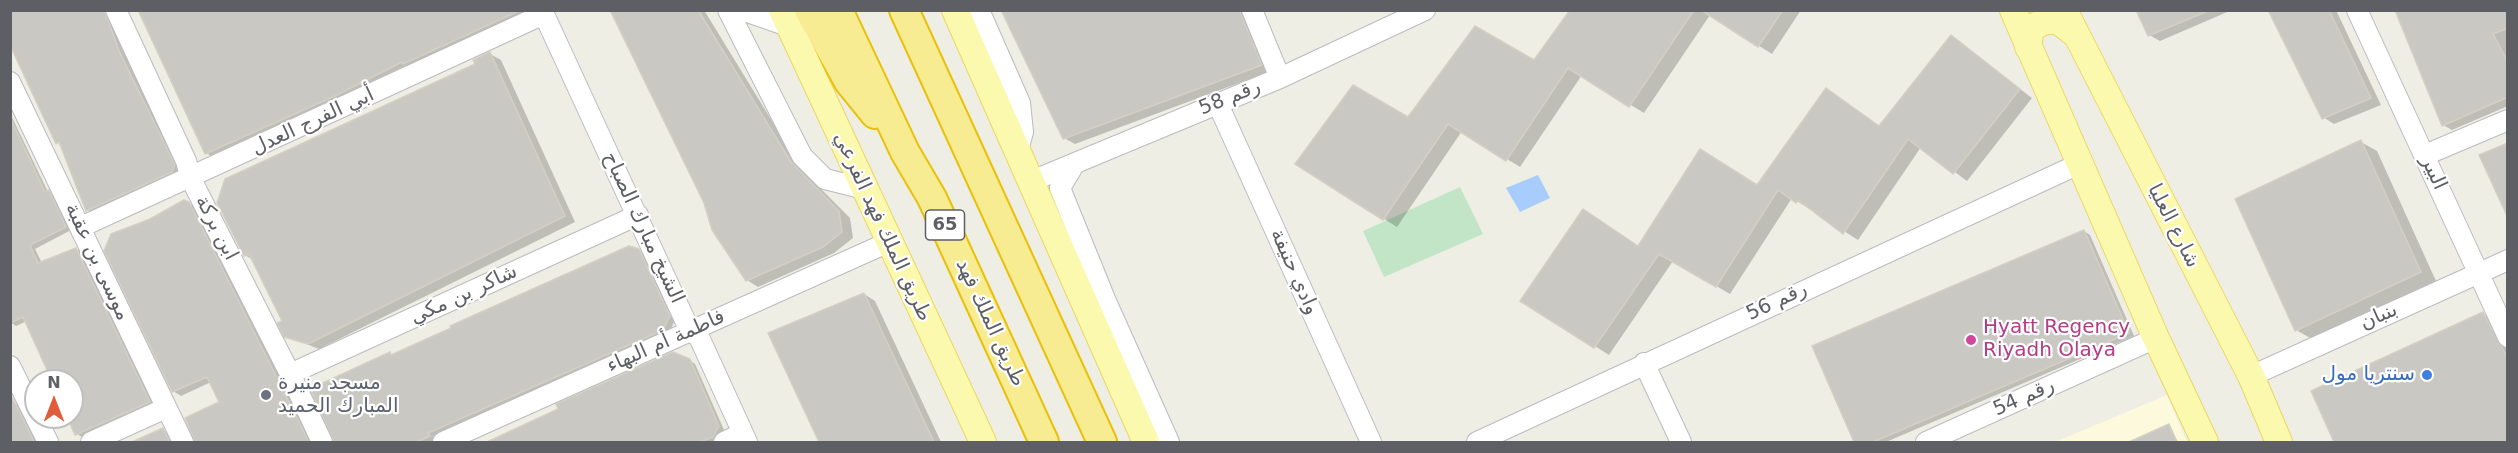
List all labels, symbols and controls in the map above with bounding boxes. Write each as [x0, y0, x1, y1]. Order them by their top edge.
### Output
street label: رقم 58 [1196, 75, 1264, 121]
street label: أبي الفرج العدل [248, 83, 378, 161]
street label: طريق الملك فهد الفرعي [828, 129, 936, 325]
street label: الشيخ مبارك الصباح [597, 149, 689, 307]
street label: البير [2415, 152, 2451, 194]
street label: شارع العليا [2142, 180, 2204, 272]
street label: ابن بركة [190, 192, 242, 264]
street label: موسى بن عقبة [59, 199, 135, 325]
road number: 65 [926, 210, 964, 240]
street label: وادي حنيفة [1264, 225, 1324, 319]
street label: طريق الملك فهد [950, 255, 1030, 391]
street label: شاكر بن مكي [407, 260, 521, 330]
street label: رقم 56 [1743, 278, 1811, 326]
street label: بنبان [2357, 298, 2401, 336]
street label: فاطمة أم البهاء [603, 305, 729, 379]
place label: Hyatt Regency Riyadh Olaya [1983, 316, 2130, 363]
marker: Hyatt Regency Riyadh Olaya [1964, 333, 1978, 347]
place label: سنتريا مول [2322, 363, 2415, 387]
marker: سنتريا مول [2420, 368, 2434, 382]
north arrow [24, 369, 84, 429]
place label: مسجد منيرة المبارك الحميد [278, 372, 398, 419]
text: N [47, 373, 61, 392]
street label: رقم 54 [1990, 374, 2058, 422]
marker: مسجد منيرة المبارك الحميد [259, 388, 273, 402]

